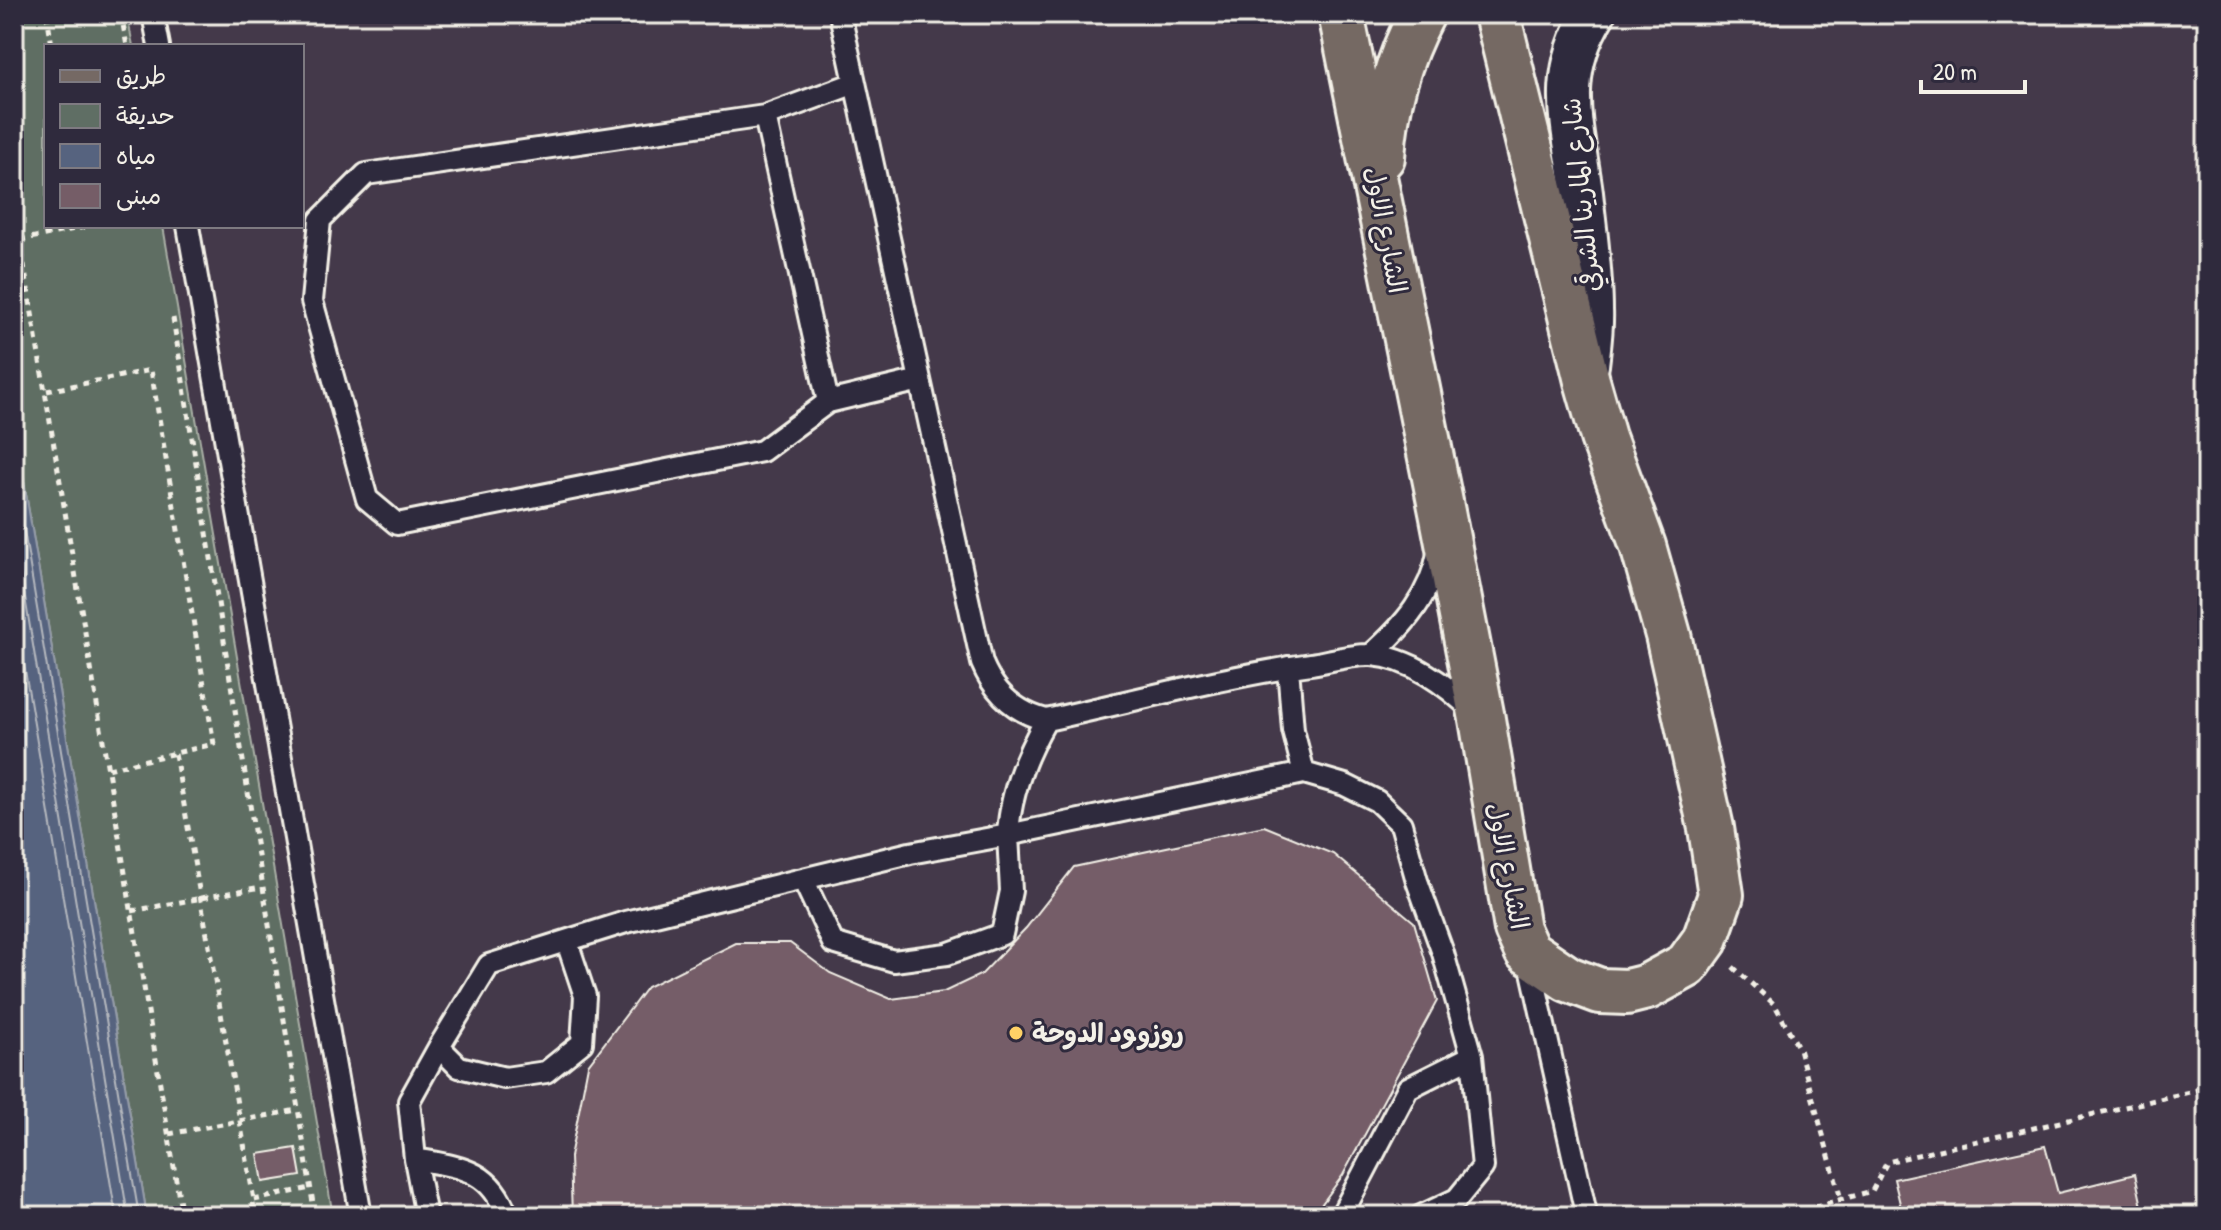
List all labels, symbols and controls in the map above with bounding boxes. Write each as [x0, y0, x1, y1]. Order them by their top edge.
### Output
legend [44, 44, 304, 228]
scale bar [1921, 44, 2025, 94]
text: 20 m [1933, 55, 1977, 87]
text: طريق [116, 59, 166, 91]
street label: شارع المارينا الشرقي [1553, 96, 1610, 294]
text: حديقة [116, 99, 175, 131]
text: مياه [116, 139, 156, 171]
street label: الشارع الاول [1356, 163, 1416, 297]
text: مبنى [116, 179, 161, 211]
street label: الشارع الاول [1478, 799, 1538, 933]
place label: روزوود الدوحة [1032, 1015, 1184, 1051]
marker: روزوود الدوحة [1007, 1024, 1025, 1042]

